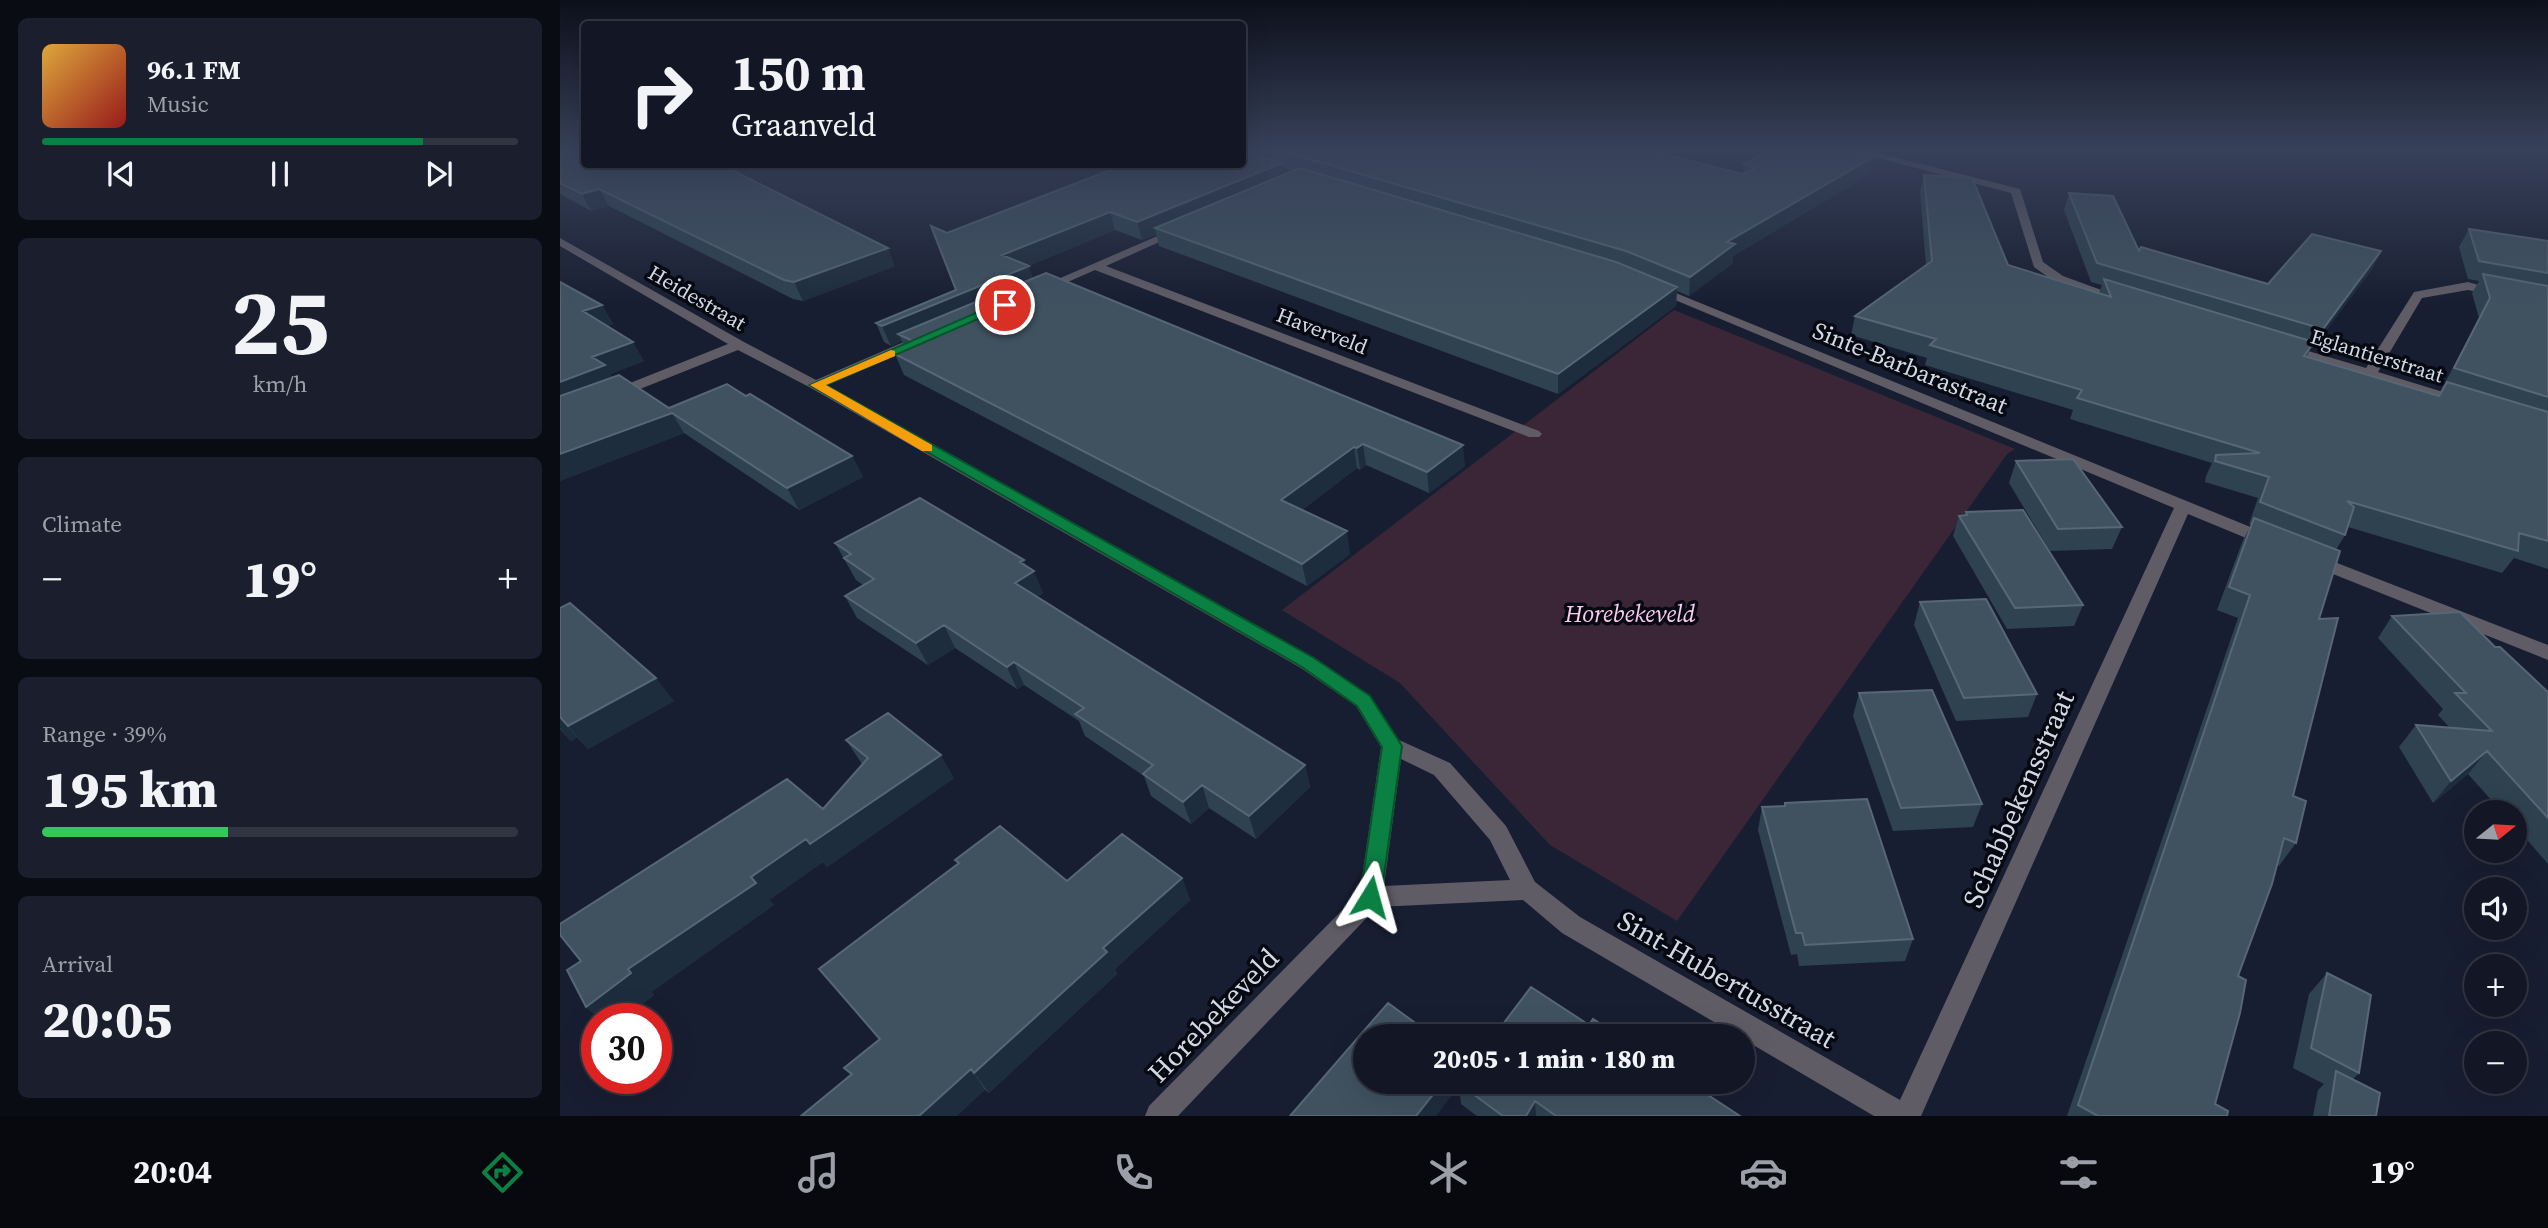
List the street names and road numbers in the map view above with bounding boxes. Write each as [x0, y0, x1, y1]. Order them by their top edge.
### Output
street label: Heidestraat [643, 258, 752, 337]
street label: Haverveld [1273, 300, 1372, 361]
street label: Sinte-Barbarastraat [1808, 313, 2013, 422]
street label: Eglantierstraat [2307, 322, 2447, 390]
street label: Schabbekensstraat [1953, 684, 2083, 913]
street label: Sint-Hubertusstraat [1611, 901, 1844, 1057]
street label: Horebekeveld [1139, 939, 1287, 1090]

